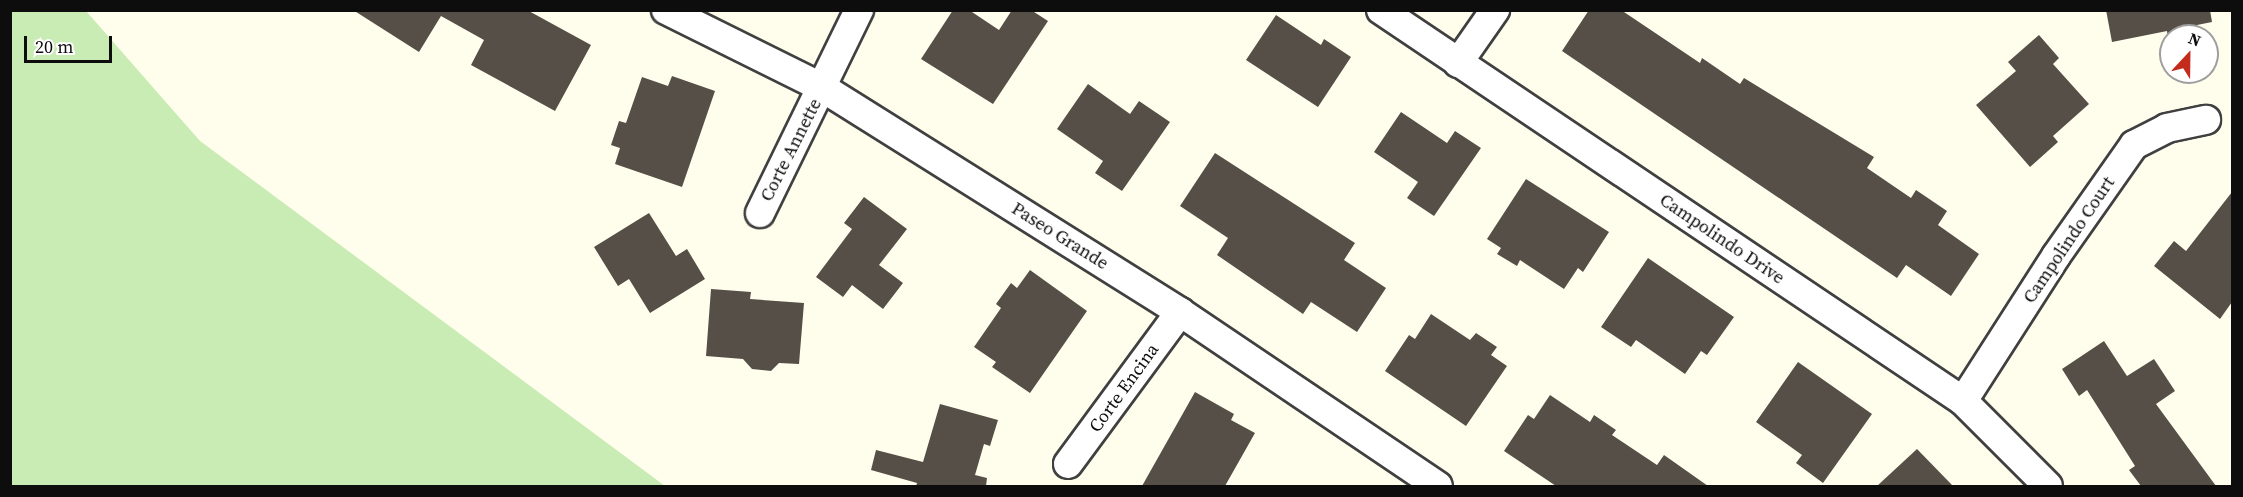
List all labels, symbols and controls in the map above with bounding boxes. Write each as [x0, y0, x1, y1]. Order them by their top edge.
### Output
scale bar [27, 24, 116, 62]
north arrow [2159, 24, 2219, 84]
text: N [2185, 27, 2205, 52]
text: 20 m [35, 34, 73, 59]
street label: Corte Annette [756, 95, 826, 205]
street label: Campolindo Court [2019, 173, 2119, 307]
street label: Campolindo Drive [1655, 189, 1789, 289]
street label: Paseo Grande [1008, 198, 1112, 274]
street label: Corte Encina [1085, 339, 1163, 437]

